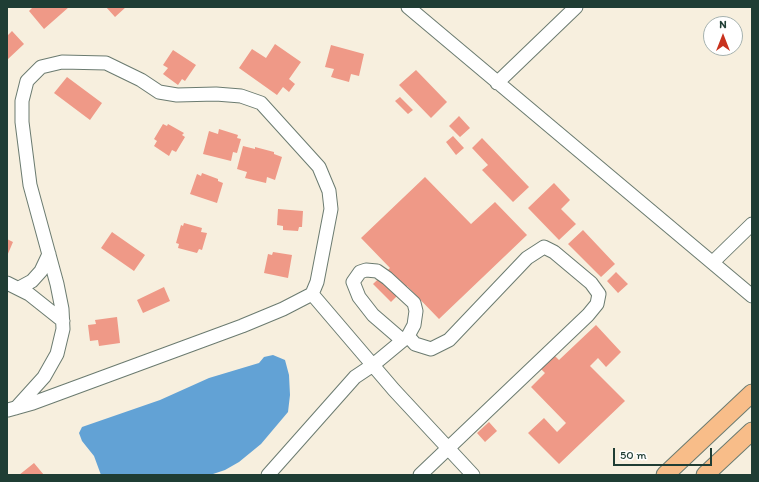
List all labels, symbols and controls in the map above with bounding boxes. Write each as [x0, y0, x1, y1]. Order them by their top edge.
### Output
north arrow [703, 16, 743, 56]
text: N [719, 18, 727, 31]
scale bar [615, 440, 714, 466]
text: 50 m [620, 448, 646, 462]

